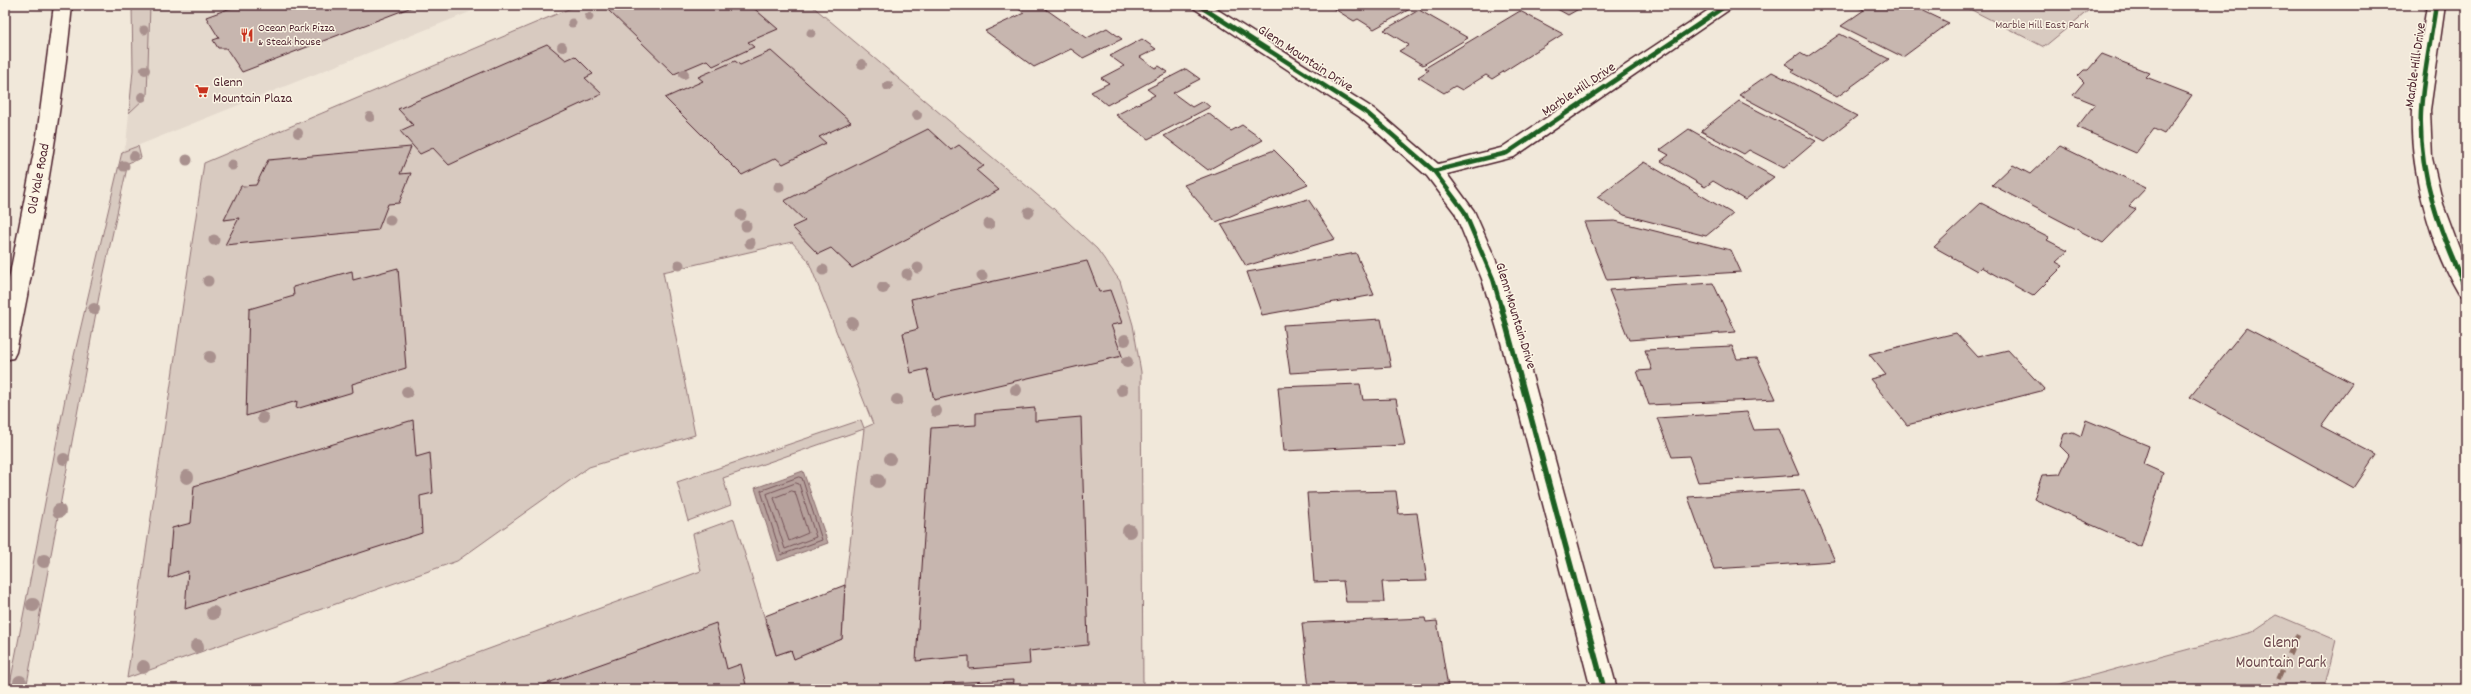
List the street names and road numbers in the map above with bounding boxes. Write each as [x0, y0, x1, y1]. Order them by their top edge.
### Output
street label: Glenn Mountain Drive [1253, 20, 1357, 98]
street label: Marble Hill Drive [2400, 21, 2432, 109]
street label: Marble Hill Drive [1538, 58, 1620, 122]
street label: Old Yale Road [22, 142, 56, 216]
street label: Glenn Mountain Drive [1489, 260, 1541, 372]

